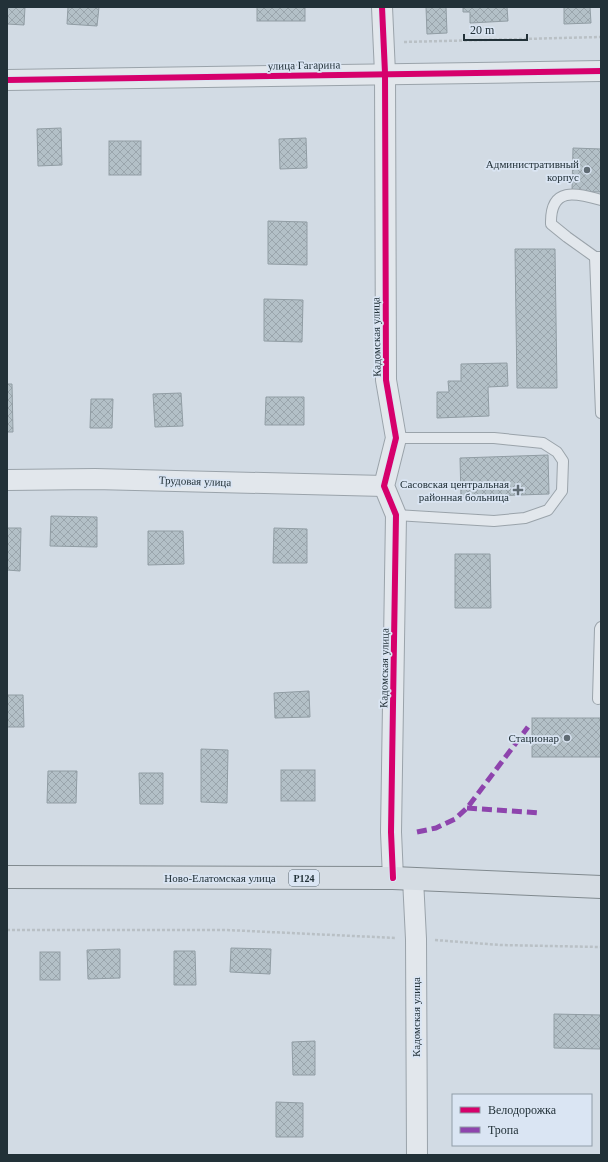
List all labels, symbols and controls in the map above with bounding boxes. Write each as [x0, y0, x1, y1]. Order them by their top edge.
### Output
scale bar [464, 16, 527, 42]
text: 20 m [470, 23, 495, 37]
street label: улица Гагарина [268, 58, 340, 72]
place label: Административный корпус [486, 158, 579, 183]
marker: Административный корпус [582, 165, 592, 175]
street label: Кадомская улица [369, 297, 383, 377]
street label: Трудовая улица [159, 474, 232, 488]
place label: Сасовская центральная районная больница [400, 478, 509, 503]
marker: Сасовская центральная районная больница [512, 484, 524, 496]
street label: Кадомская улица [377, 628, 391, 708]
place label: Стационар [508, 732, 559, 744]
marker: Стационар [562, 733, 572, 743]
road number: Р124 [289, 870, 319, 886]
street label: Ново-Елатомская улица [164, 872, 276, 884]
street label: Кадомская улица [410, 977, 422, 1057]
legend [452, 1094, 592, 1146]
text: Велодорожка [488, 1103, 557, 1117]
text: Тропа [488, 1123, 519, 1137]

